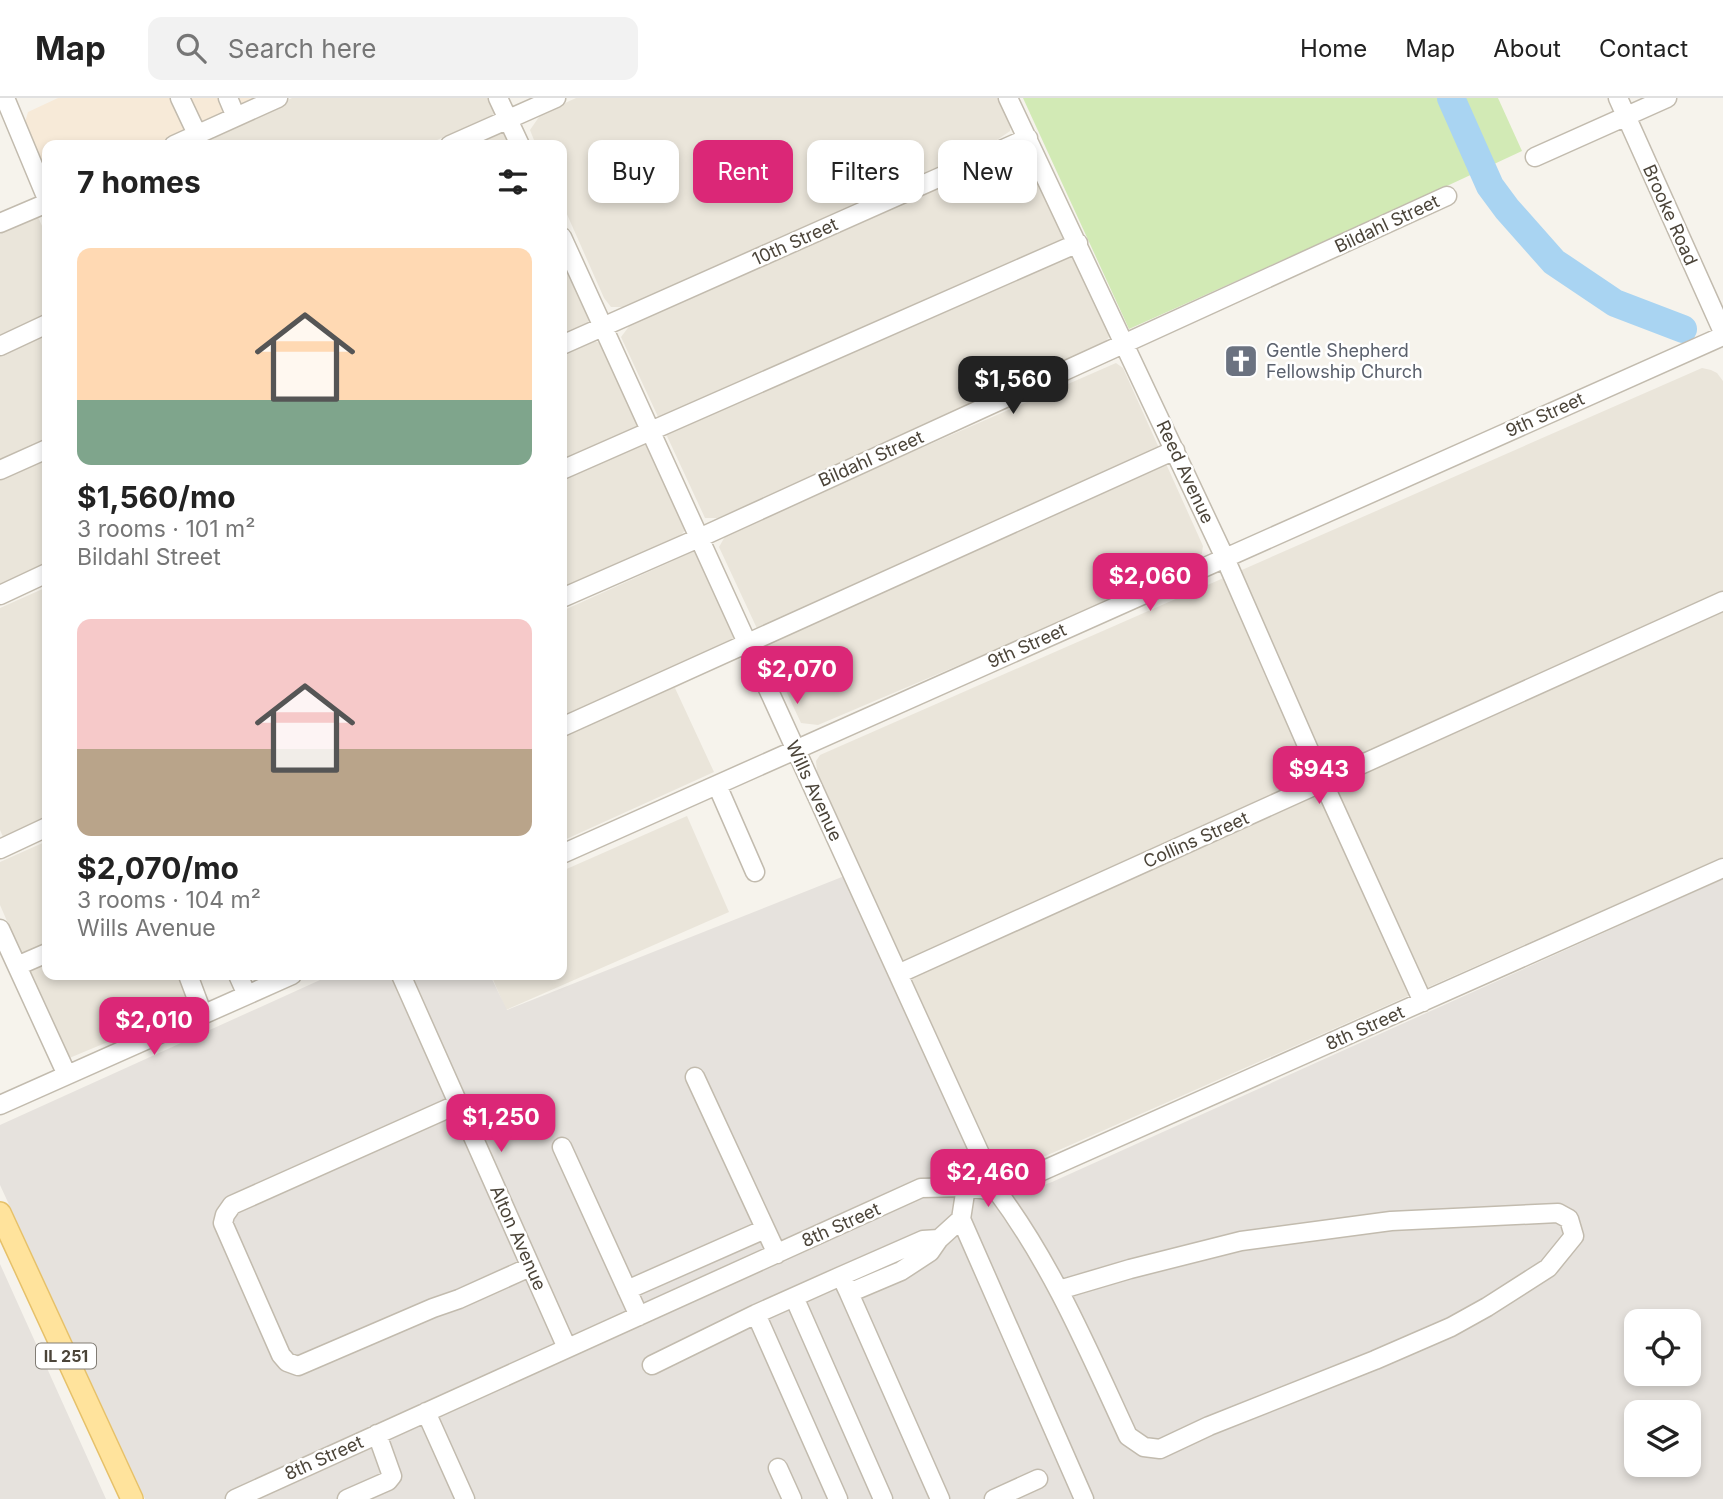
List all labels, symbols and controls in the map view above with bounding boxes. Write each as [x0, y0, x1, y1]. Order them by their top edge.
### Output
search box [148, 17, 638, 80]
text: Map [35, 28, 106, 68]
icon: search [172, 29, 210, 67]
text: Search here [228, 33, 376, 64]
text: Home [1300, 34, 1367, 63]
text: Map [1405, 34, 1455, 63]
text: About [1493, 34, 1561, 63]
text: Contact [1599, 34, 1688, 63]
chip: Buy [588, 140, 679, 203]
chip: Rent [693, 140, 793, 203]
chip: Filters [807, 140, 924, 203]
chip: New [938, 140, 1037, 203]
street label: Brooke Road [1639, 161, 1702, 269]
icon: filters [494, 163, 532, 201]
text: 7 homes [77, 164, 201, 200]
street label: Bildahl Street [1331, 190, 1442, 257]
street label: 10th Street [749, 213, 841, 270]
icon: home [242, 294, 368, 420]
place label: Gentle Shepherd Fellowship Church [1266, 340, 1423, 382]
church icon: Gentle Shepherd Fellowship Church [1222, 342, 1260, 380]
pin: $1,560 [956, 356, 1070, 416]
text: $1,560 [974, 365, 1052, 393]
street label: 9th Street [1502, 388, 1587, 441]
street label: Reed Avenue [1152, 417, 1219, 527]
street label: Bildahl Street [815, 426, 927, 491]
text: $1,560/mo [77, 479, 236, 515]
text: 3 rooms · 101 m² [77, 515, 255, 543]
text: Bildahl Street [77, 543, 221, 571]
pin: $2,060 [1093, 554, 1207, 613]
text: $2,060 [1109, 562, 1191, 590]
street label: 9th Street [984, 619, 1069, 672]
pin: $2,070 [740, 646, 854, 706]
text: $2,070 [757, 655, 837, 683]
icon: home [242, 665, 368, 791]
street label: Wills Avenue [782, 737, 847, 844]
pin: $943 [1278, 746, 1360, 806]
text: $943 [1289, 755, 1349, 783]
street label: Collins Street [1140, 807, 1252, 872]
text: $2,070/mo [77, 850, 239, 886]
text: 3 rooms · 104 m² [77, 886, 261, 914]
text: Wills Avenue [77, 914, 216, 942]
pin: $2,010 [97, 998, 211, 1057]
street label: 8th Street [1322, 1001, 1407, 1054]
text: $2,010 [115, 1006, 193, 1034]
pin: $1,250 [444, 1094, 558, 1154]
text: $1,250 [462, 1103, 540, 1131]
pin: $2,460 [931, 1150, 1045, 1209]
text: $2,460 [946, 1158, 1030, 1186]
street label: Alton Avenue [486, 1182, 551, 1293]
street label: 8th Street [798, 1198, 883, 1251]
map controls [1624, 1309, 1701, 1477]
button: locate [1624, 1309, 1701, 1386]
road number: IL 251 [36, 1344, 96, 1368]
button: layers [1624, 1400, 1701, 1477]
street label: 8th Street [281, 1431, 366, 1484]

